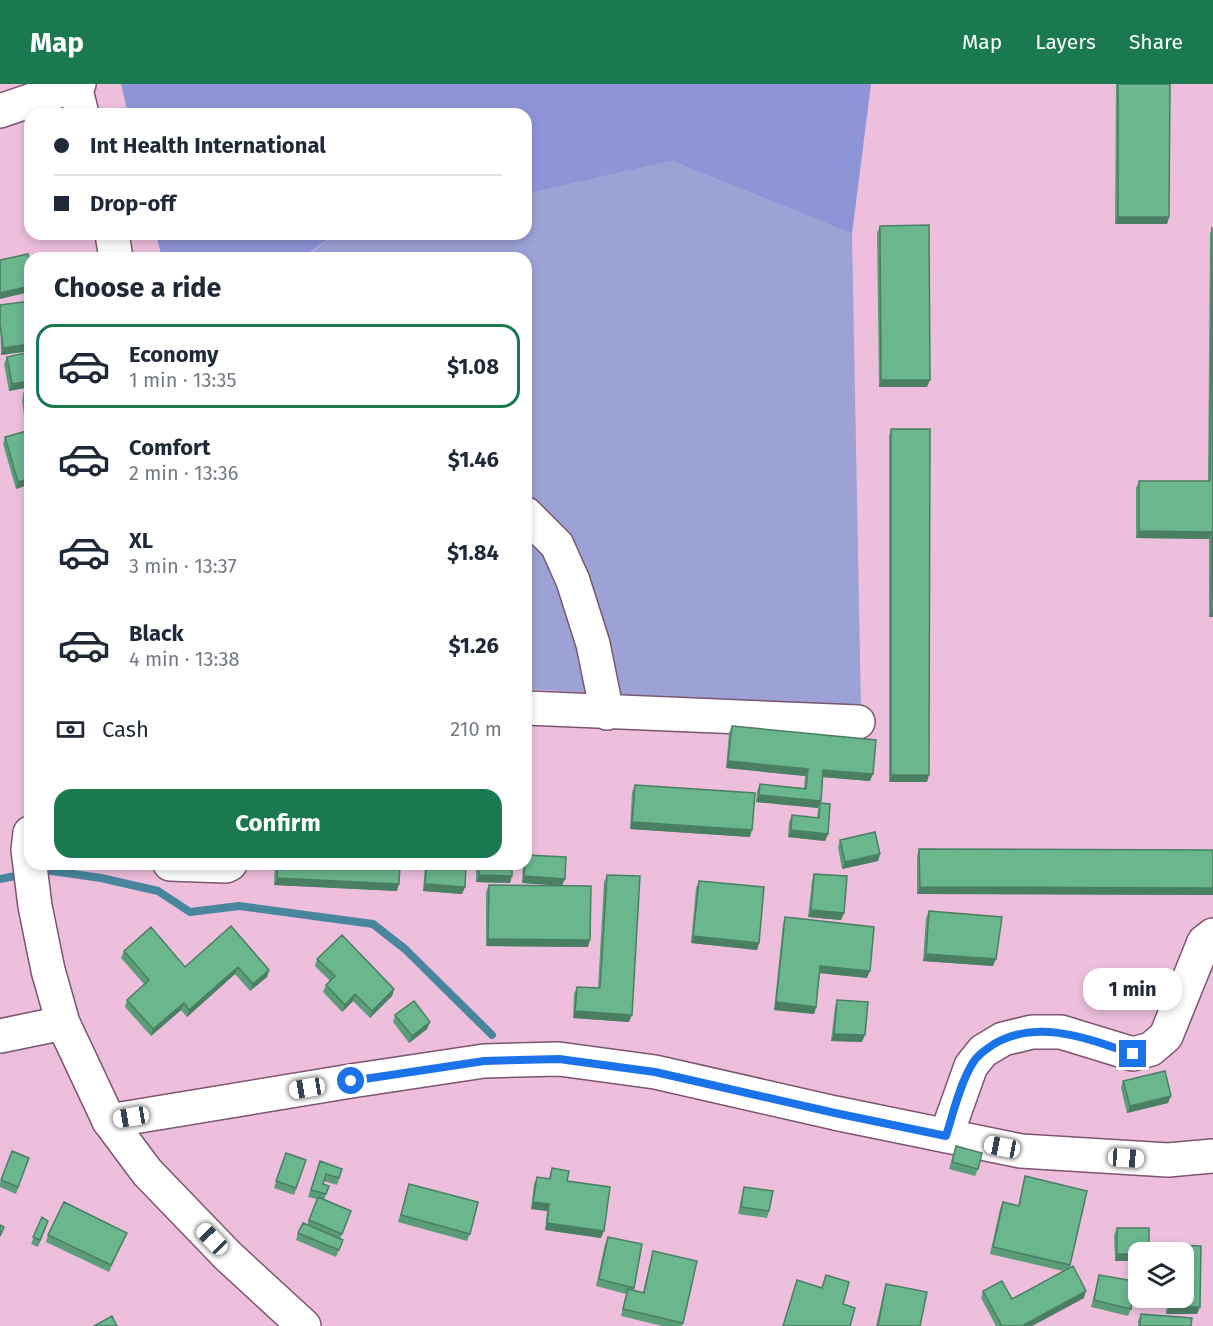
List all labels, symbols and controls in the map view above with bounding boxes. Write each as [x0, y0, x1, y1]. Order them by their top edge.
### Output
text: Map [30, 26, 84, 59]
text: Map [962, 29, 1002, 55]
text: Layers [1035, 29, 1096, 55]
text: Share [1129, 29, 1183, 55]
text: Int Health International [90, 132, 326, 159]
text: Drop-off [90, 190, 176, 217]
text: Choose a ride [54, 272, 221, 304]
icon: car [57, 339, 111, 393]
text: Economy [129, 341, 218, 368]
text: $1.08 [447, 353, 499, 380]
text: 1 min · 13:35 [129, 368, 236, 392]
icon: car [57, 432, 111, 486]
text: Comfort [129, 434, 210, 461]
text: $1.46 [448, 446, 499, 473]
text: 2 min · 13:36 [129, 461, 238, 485]
icon: car [57, 525, 111, 579]
text: XL [129, 527, 153, 554]
text: $1.84 [447, 539, 499, 566]
text: 3 min · 13:37 [129, 554, 237, 578]
icon: car [57, 618, 111, 672]
text: Black [129, 620, 184, 647]
text: $1.26 [448, 632, 499, 659]
text: 4 min · 13:38 [129, 647, 239, 671]
icon: cash [54, 713, 87, 746]
text: Cash [102, 716, 149, 743]
text: 210 m [450, 717, 502, 741]
button: Confirm [54, 789, 502, 858]
callout: 1 min [1084, 967, 1182, 1009]
text: 1 min [1108, 977, 1157, 1001]
route end [1119, 1040, 1146, 1067]
route start [337, 1067, 364, 1094]
car [288, 1076, 326, 1100]
car [112, 1105, 150, 1129]
car [983, 1135, 1021, 1159]
car [1107, 1148, 1145, 1168]
car [193, 1220, 231, 1258]
map controls [1128, 1242, 1194, 1308]
button: layers [1128, 1242, 1194, 1308]

